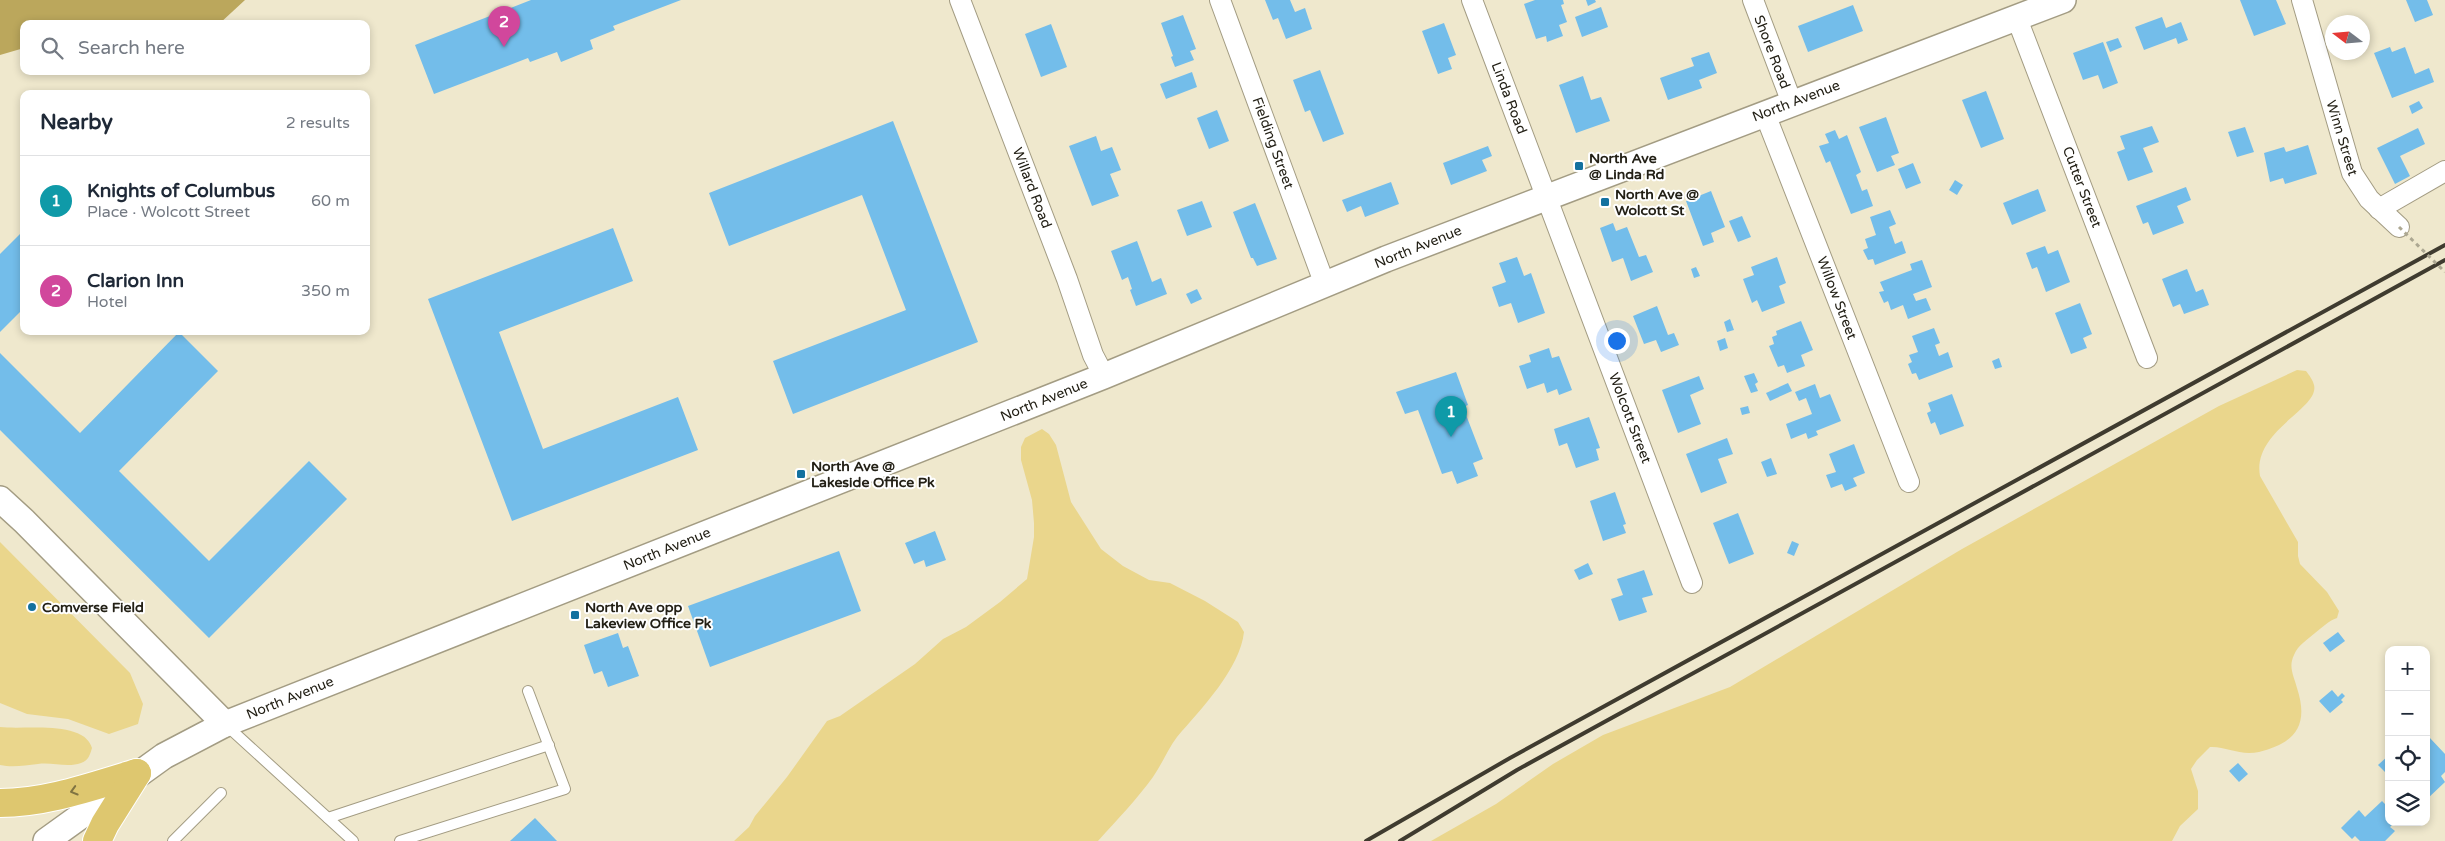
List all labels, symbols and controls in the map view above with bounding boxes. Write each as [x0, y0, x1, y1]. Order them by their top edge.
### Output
pin: 2 [488, 6, 520, 47]
street label: Shore Road [1750, 13, 1794, 91]
north arrow [2325, 15, 2370, 60]
search box [20, 20, 370, 75]
icon: search [38, 34, 66, 62]
text: Search here [78, 37, 185, 59]
street label: Linda Road [1488, 60, 1530, 136]
street label: North Avenue [1750, 76, 1842, 126]
street label: Fielding Street [1248, 95, 1298, 192]
street label: Winn Street [2322, 98, 2362, 178]
text: Nearby [40, 110, 113, 135]
text: 2 results [286, 113, 350, 133]
street label: Cutter Street [2059, 144, 2106, 231]
street label: Willard Road [1009, 145, 1055, 231]
place label: North Ave @ Linda Rd [1589, 150, 1665, 183]
marker: North Ave @ Linda Rd [1573, 160, 1585, 172]
text: Knights of Columbus [87, 180, 275, 202]
place label: North Ave @ Wolcott St [1615, 186, 1699, 219]
text: 1 [51, 191, 61, 211]
text: 60 m [311, 191, 350, 211]
marker: North Ave @ Wolcott St [1599, 196, 1611, 208]
text: Place · Wolcott Street [87, 202, 250, 222]
street label: North Avenue [1372, 222, 1464, 272]
street label: Willow Street [1813, 254, 1861, 343]
text: Clarion Inn [87, 270, 184, 292]
text: 2 [51, 281, 61, 301]
text: 350 m [301, 281, 350, 301]
text: Hotel [87, 292, 128, 312]
your location [1604, 328, 1630, 354]
street label: Wolcott Street [1605, 370, 1655, 466]
street label: North Avenue [998, 375, 1090, 425]
pin: 1 [1435, 396, 1467, 437]
place label: North Ave @ Lakeside Office Pk [811, 458, 935, 491]
marker: North Ave @ Lakeside Office Pk [795, 468, 807, 480]
street label: North Avenue [621, 524, 713, 574]
place label: Comverse Field [42, 599, 144, 616]
place label: North Ave opp Lakeview Office Pk [585, 599, 712, 632]
marker: Comverse Field [26, 601, 38, 613]
marker: North Ave opp Lakeview Office Pk [569, 609, 581, 621]
map controls [2385, 646, 2430, 826]
button: + [2385, 646, 2430, 691]
street label: North Avenue [244, 673, 336, 723]
button: − [2385, 691, 2430, 736]
button: locate [2385, 736, 2430, 781]
button: layers [2385, 781, 2430, 826]
one-way arrow [69, 785, 78, 796]

